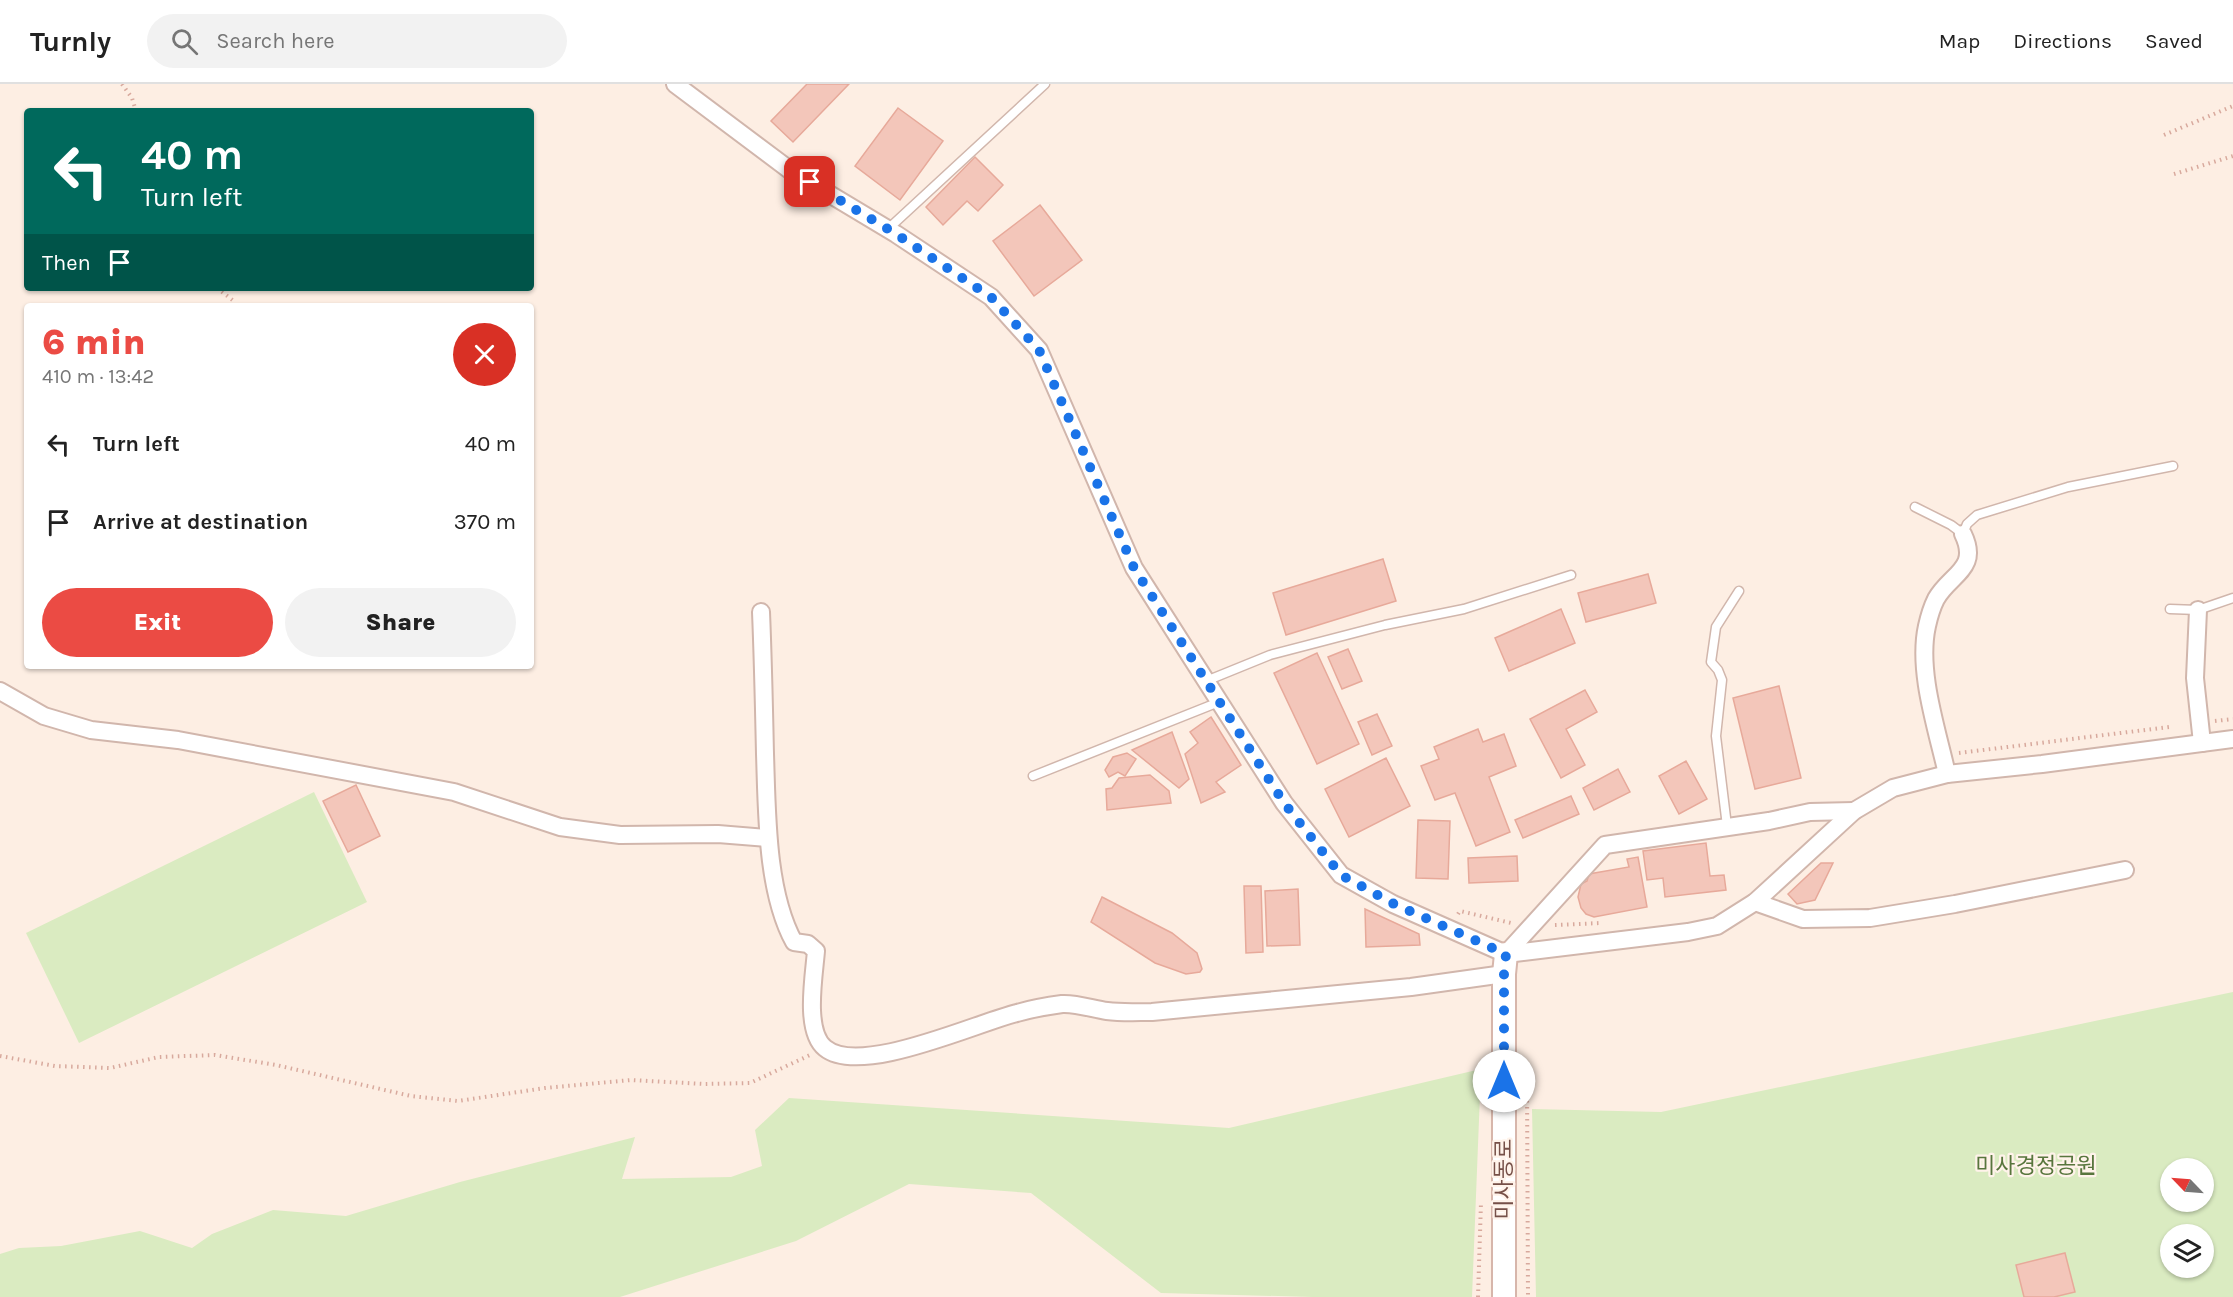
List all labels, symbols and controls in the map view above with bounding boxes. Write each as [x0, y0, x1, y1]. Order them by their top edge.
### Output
search box [147, 14, 567, 68]
text: Turnly [30, 25, 111, 58]
icon: search [168, 25, 201, 58]
text: Search here [216, 28, 335, 54]
text: Map [1939, 29, 1980, 53]
text: Directions [2013, 29, 2112, 53]
text: Saved [2145, 29, 2203, 53]
text: 40 m [141, 130, 243, 180]
icon: left [42, 132, 120, 210]
pin [784, 156, 835, 207]
icon: arrive [793, 165, 826, 198]
text: Turn left [141, 181, 242, 213]
icon: arrive [103, 246, 136, 279]
text: Then [42, 250, 91, 276]
text: 6 min [42, 321, 146, 363]
button: close [453, 323, 516, 386]
text: 410 m · 13:42 [42, 365, 154, 388]
icon: left [42, 428, 75, 461]
text: Turn left [93, 431, 180, 457]
text: 40 m [465, 431, 516, 457]
icon: arrive [42, 506, 75, 539]
text: Arrive at destination [93, 509, 308, 535]
text: 370 m [454, 509, 516, 535]
button: Exit [42, 588, 273, 657]
button: Share [285, 588, 516, 657]
position arrow [1472, 1049, 1536, 1113]
street label: 미사동로 [1491, 1139, 1517, 1219]
park label: 미사경정공원 [1975, 1153, 2097, 1179]
north arrow [2160, 1158, 2214, 1212]
map controls [2160, 1158, 2214, 1278]
button: layers [2160, 1224, 2214, 1278]

